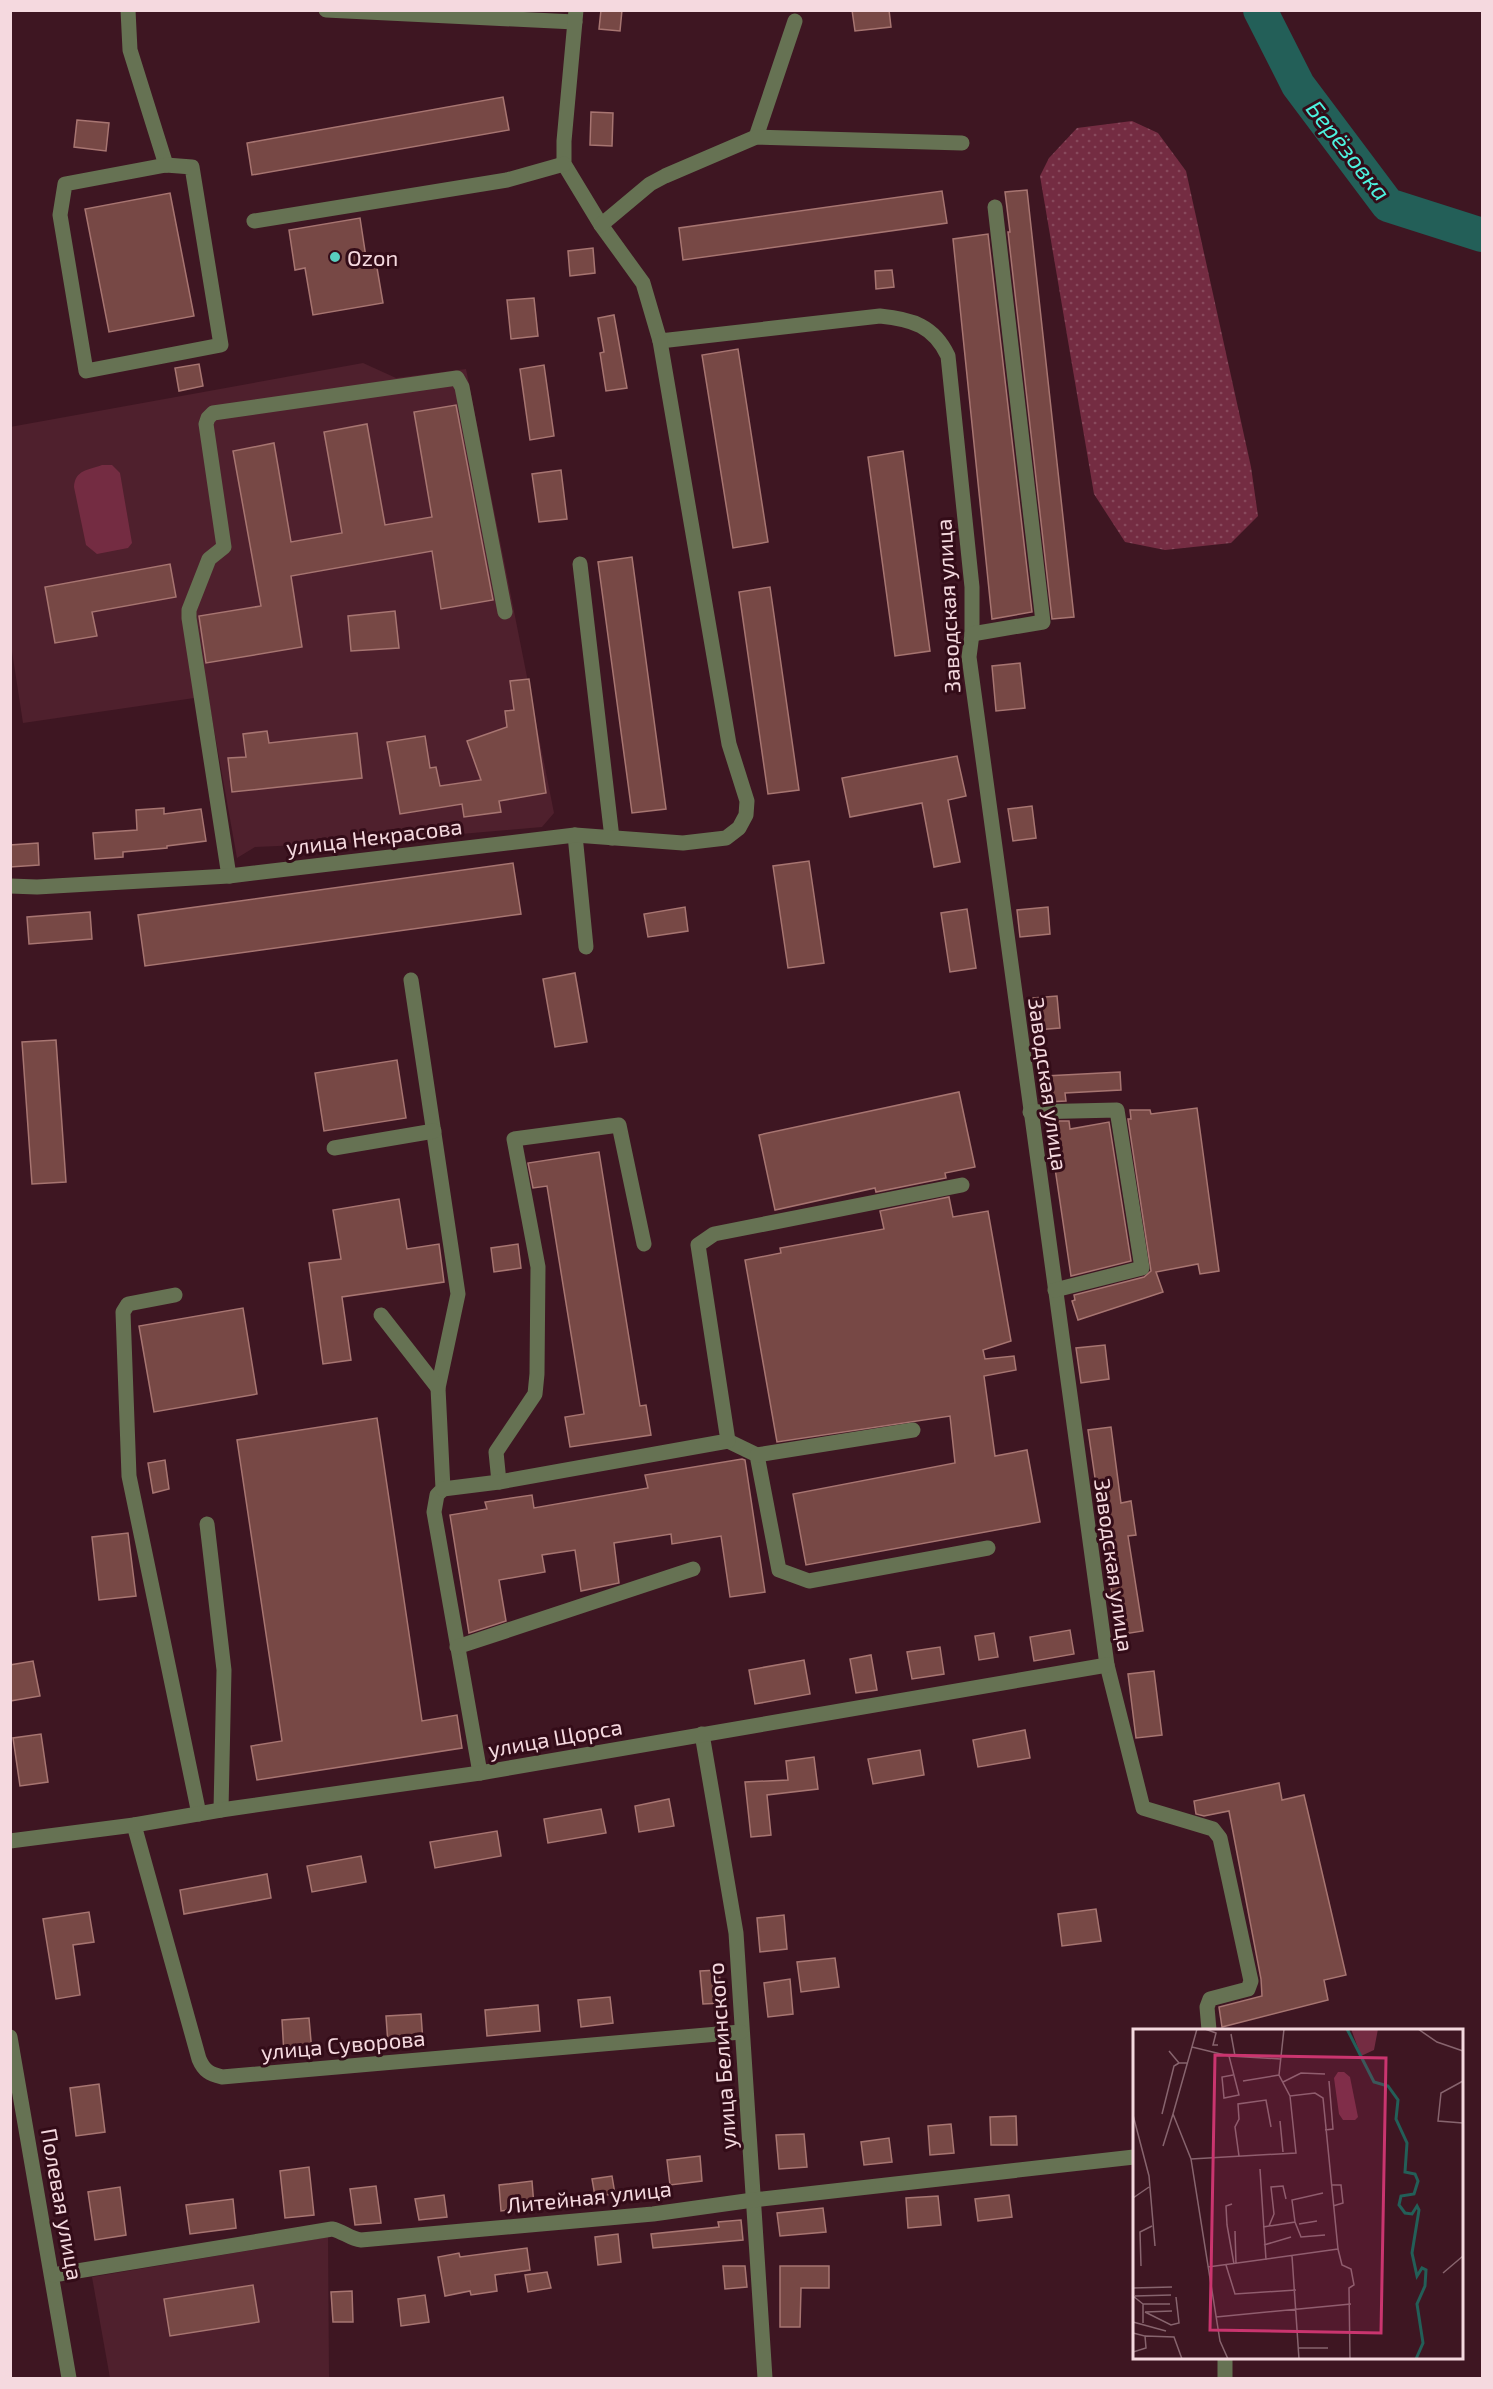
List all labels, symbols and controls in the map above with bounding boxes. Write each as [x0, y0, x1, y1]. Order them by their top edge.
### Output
water label: Берёзовка [1301, 94, 1397, 206]
place label: Ozon [347, 244, 398, 270]
marker: Ozon [328, 250, 342, 264]
street label: Заводская улица [929, 518, 966, 694]
street label: улица Некрасова [284, 812, 464, 861]
street label: Заводская улица [1023, 996, 1074, 1172]
street label: Заводская улица [1089, 1477, 1140, 1653]
street label: улица Щорса [486, 1712, 624, 1763]
street label: улица Белинского [702, 1962, 741, 2150]
street label: улица Суворова [260, 2024, 426, 2065]
inset map [1133, 2029, 1463, 2359]
street label: Полевая улица [36, 2126, 89, 2282]
street label: Литейная улица [505, 2174, 673, 2219]

